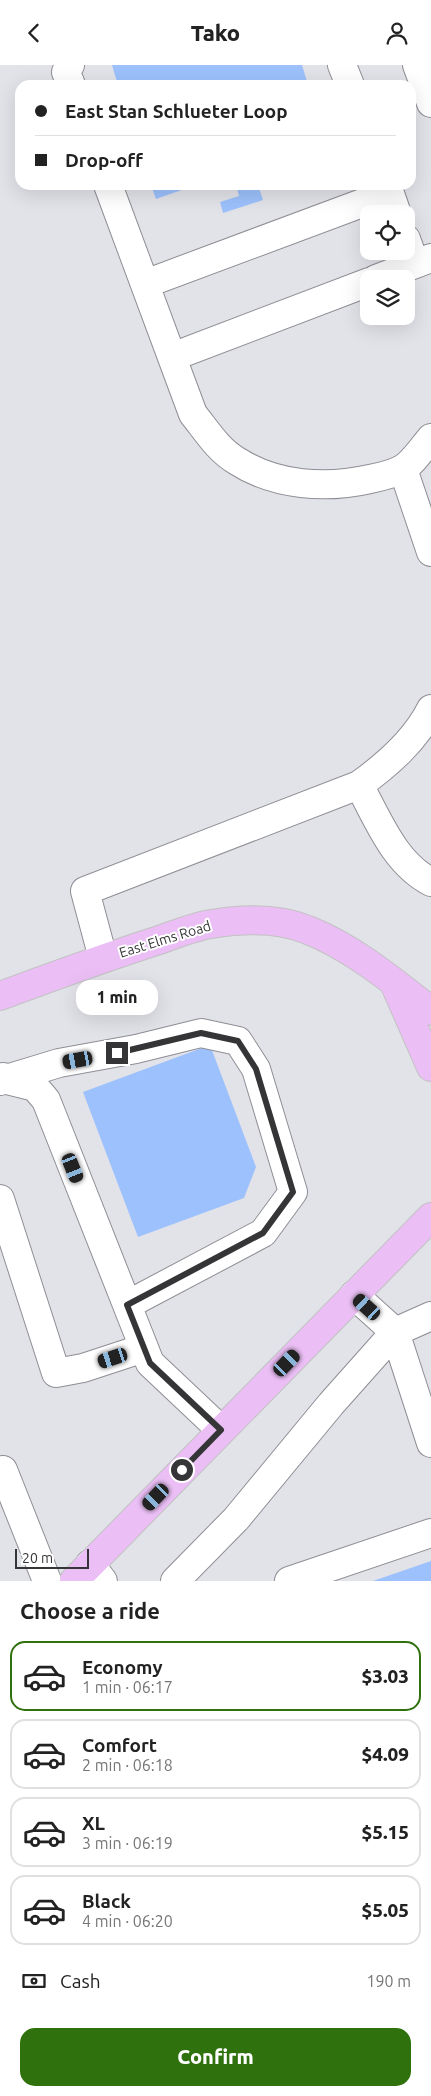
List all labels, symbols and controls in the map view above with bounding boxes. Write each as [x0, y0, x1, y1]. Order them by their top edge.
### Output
icon: back [20, 19, 48, 47]
icon: person [383, 19, 411, 47]
text: Tako [191, 20, 240, 45]
text: East Stan Schlueter Loop [65, 100, 288, 122]
text: Drop-off [65, 149, 143, 171]
map controls [360, 205, 415, 325]
button: locate [360, 205, 415, 260]
button: layers [360, 270, 415, 325]
street label: East Elms Road [117, 917, 213, 961]
callout: 1 min [76, 981, 158, 1015]
text: 1 min [97, 988, 137, 1006]
route end [106, 1042, 128, 1064]
car [61, 1050, 94, 1070]
car [60, 1151, 85, 1185]
car [350, 1291, 383, 1323]
car [96, 1346, 129, 1370]
car [271, 1347, 302, 1379]
route start [171, 1459, 193, 1481]
car [140, 1481, 171, 1513]
scale bar [15, 1546, 89, 1569]
text: 20 m [22, 1550, 53, 1566]
text: Choose a ride [20, 1598, 160, 1623]
icon: car [22, 1654, 67, 1699]
text: Economy [82, 1656, 163, 1678]
text: $3.03 [361, 1665, 409, 1687]
text: 1 min · 06:17 [82, 1678, 173, 1696]
icon: car [22, 1732, 67, 1777]
text: Comfort [82, 1734, 157, 1756]
text: $4.09 [361, 1743, 409, 1765]
text: 2 min · 06:18 [82, 1756, 173, 1774]
icon: car [22, 1810, 67, 1855]
text: XL [82, 1812, 105, 1834]
text: $5.15 [361, 1821, 409, 1843]
text: 3 min · 06:19 [82, 1834, 173, 1852]
icon: car [22, 1888, 67, 1933]
text: Black [82, 1890, 131, 1912]
text: $5.05 [361, 1899, 409, 1921]
text: 4 min · 06:20 [82, 1912, 173, 1930]
icon: cash [20, 1967, 48, 1995]
text: Cash [60, 1970, 101, 1992]
text: 190 m [366, 1972, 411, 1990]
button: Confirm [20, 2028, 411, 2086]

